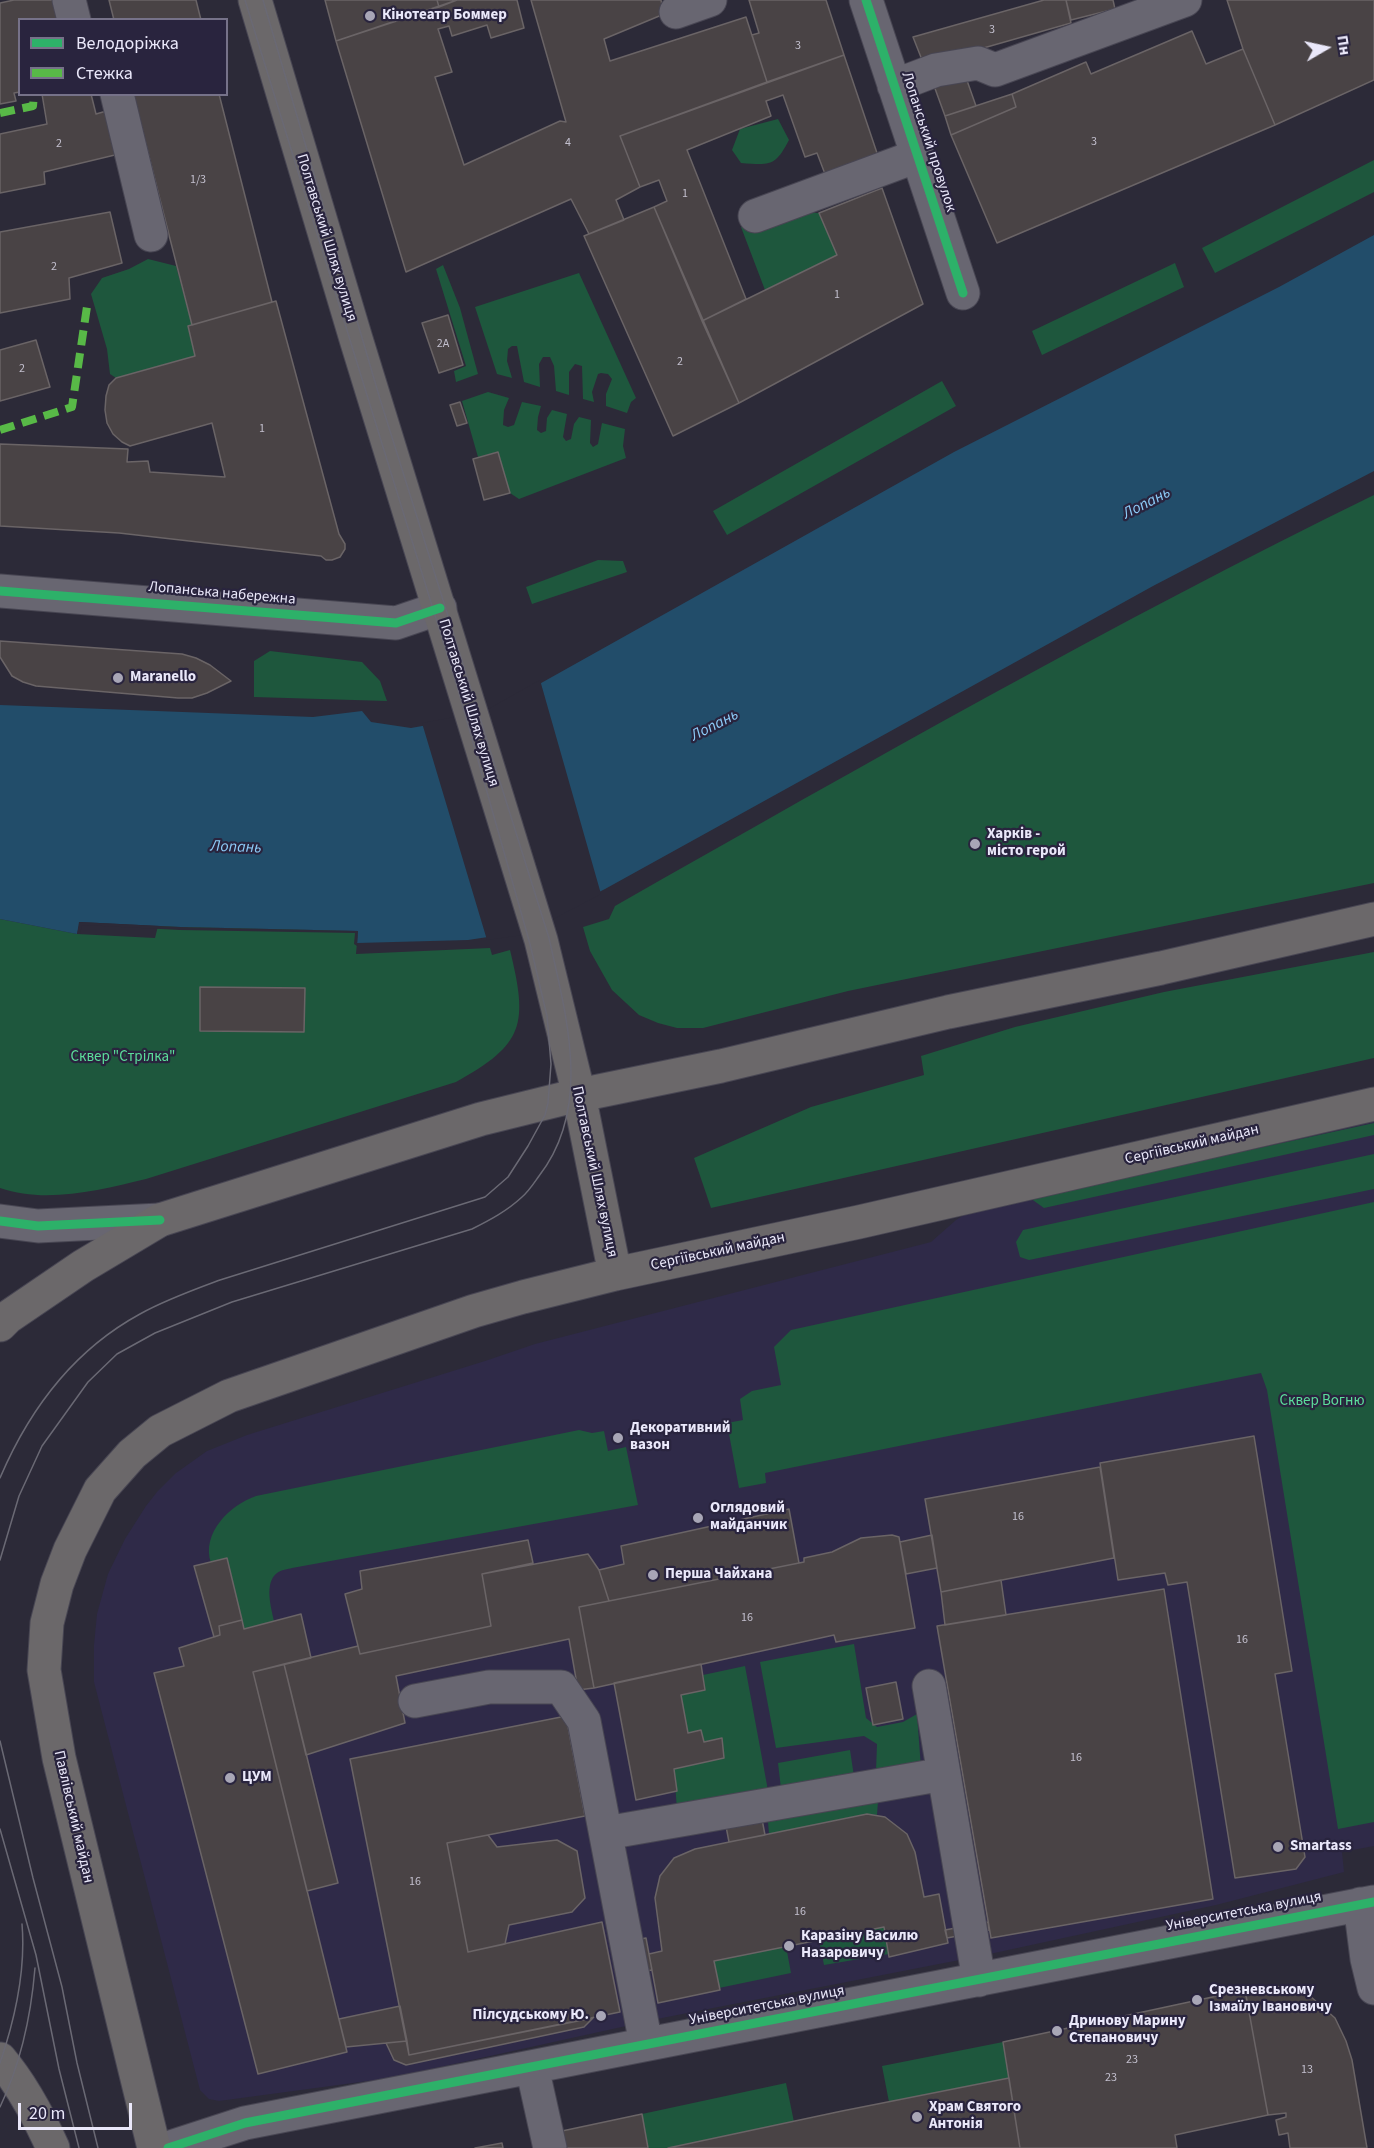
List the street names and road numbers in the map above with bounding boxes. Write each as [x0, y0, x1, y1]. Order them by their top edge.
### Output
street label: Лопанський провулок [897, 70, 959, 214]
street label: Полтавський Шлях вулиця [292, 152, 360, 324]
street label: Лопанська набережна [148, 579, 296, 609]
street label: Полтавський Шлях вулиця [434, 617, 502, 789]
street label: Полтавський Шлях вулиця [567, 1085, 621, 1259]
street label: Сергіївський майдан [1123, 1121, 1261, 1169]
street label: Сергіївський майдан [649, 1229, 787, 1275]
street label: Павлівський майдан [49, 1749, 97, 1885]
street label: Університетська вулиця [1165, 1888, 1323, 1936]
street label: Університетська вулиця [688, 1982, 846, 2030]

